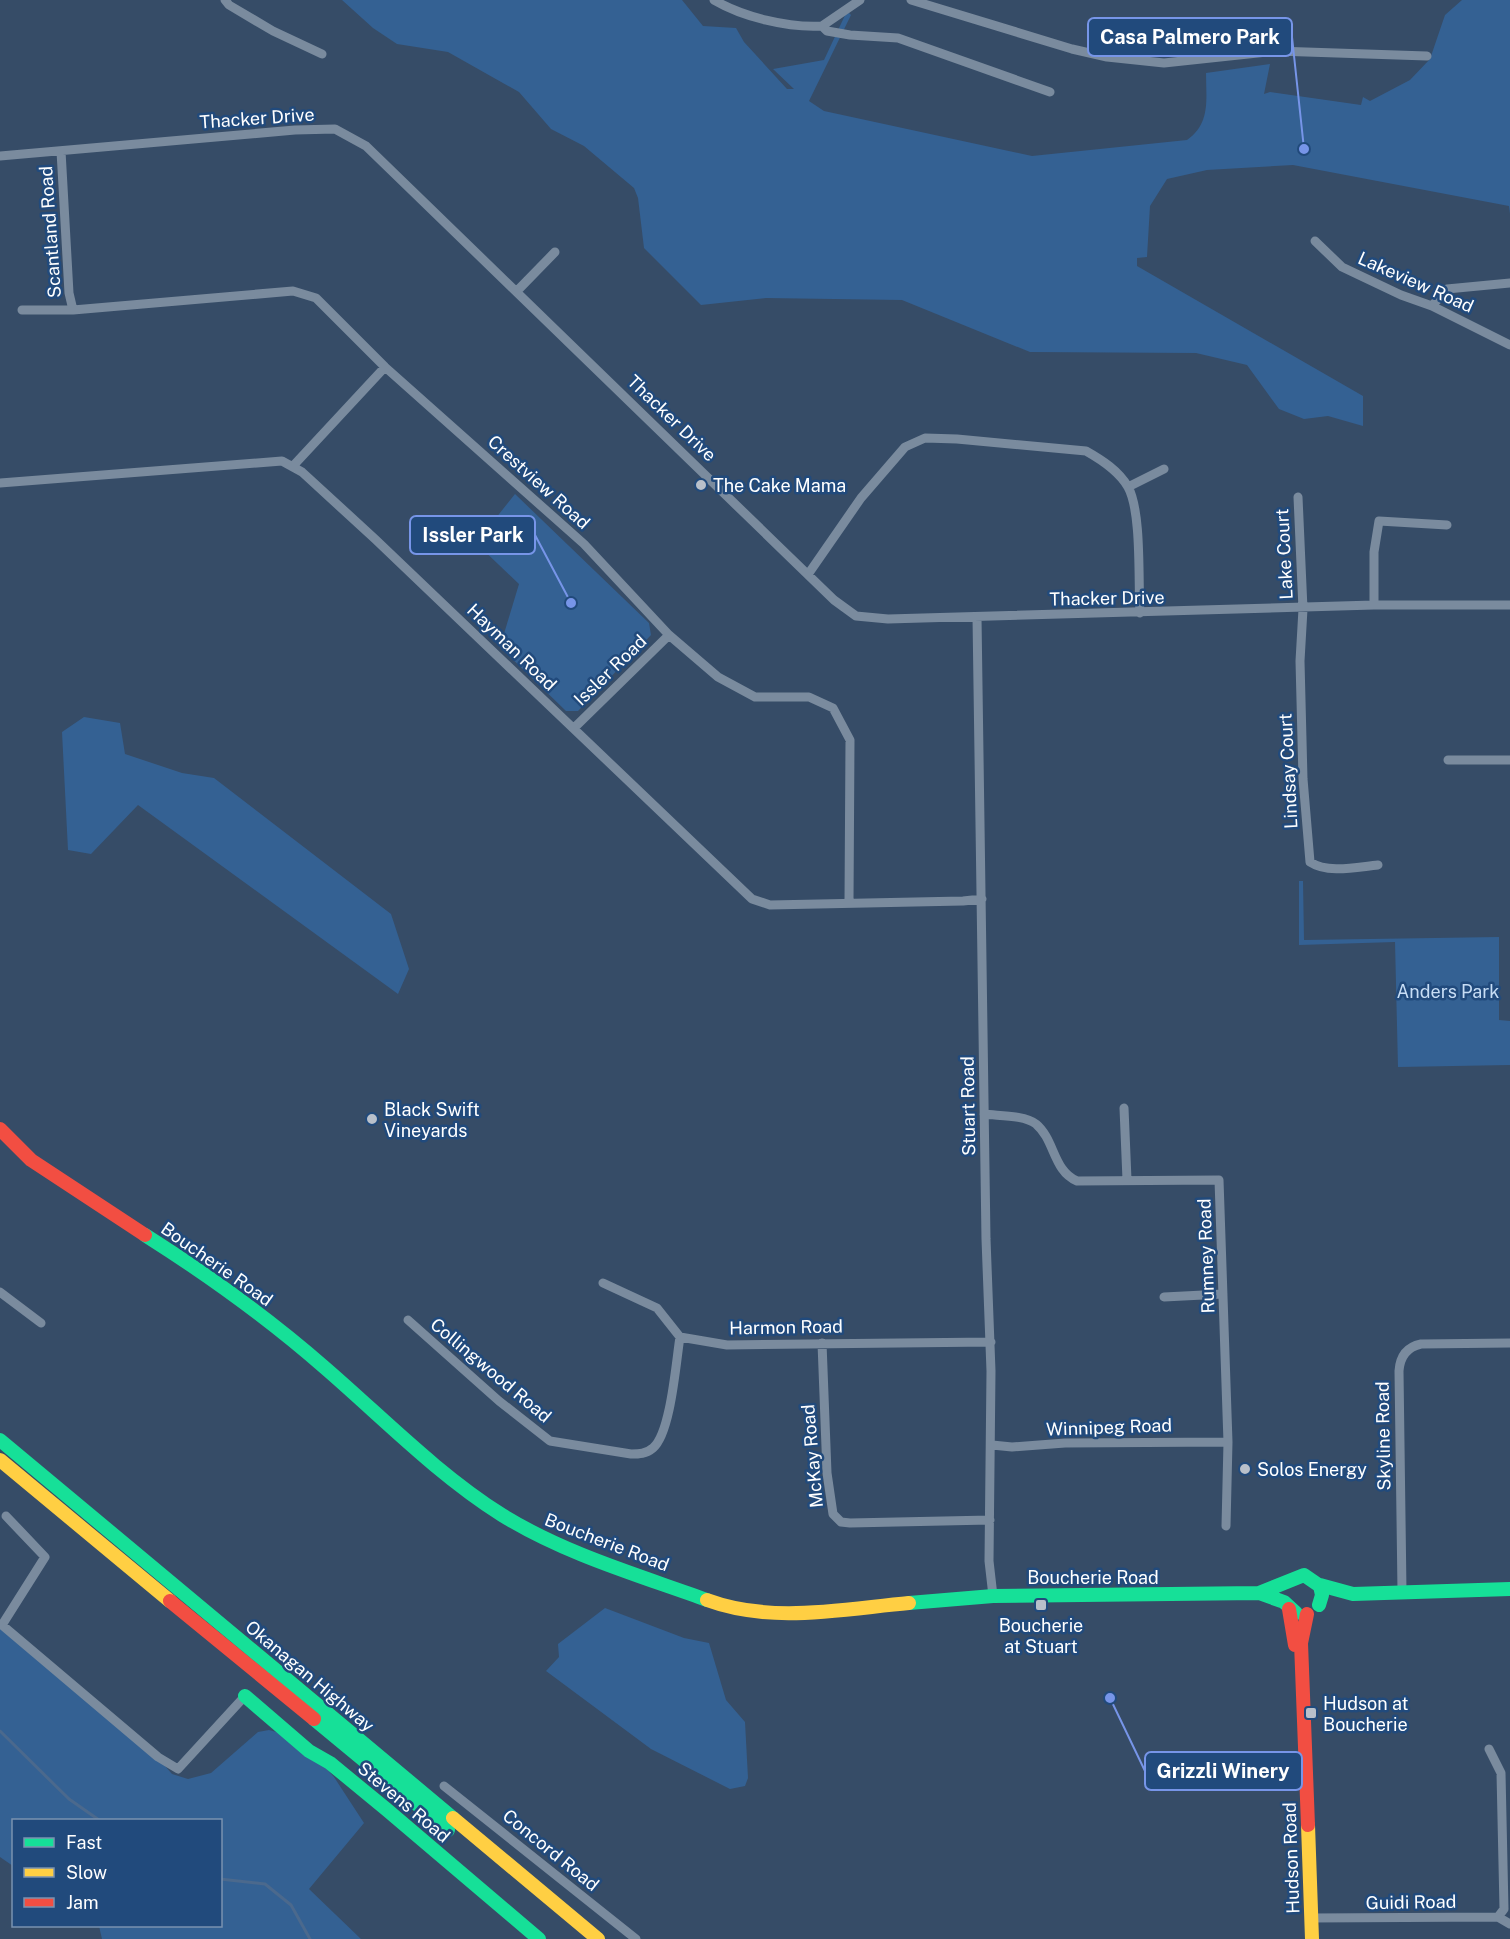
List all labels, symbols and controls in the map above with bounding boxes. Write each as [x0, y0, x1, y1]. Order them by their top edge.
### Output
callout: Casa Palmero Park [1088, 18, 1292, 56]
text: Casa Palmero Park [1100, 25, 1280, 49]
street label: Thacker Drive [199, 104, 315, 132]
street label: Scantland Road [35, 165, 65, 299]
street label: Lakeview Road [1355, 247, 1477, 317]
street label: Thacker Drive [623, 370, 721, 466]
street label: Crestview Road [484, 431, 594, 533]
place label: The Cake Mama [713, 475, 846, 496]
marker: The Cake Mama [694, 478, 708, 492]
street label: Lake Court [1271, 508, 1297, 600]
callout: Issler Park [410, 516, 535, 554]
text: Issler Park [422, 523, 524, 547]
street label: Thacker Drive [1049, 586, 1165, 610]
street label: Hayman Road [463, 599, 561, 695]
street label: Issler Road [569, 630, 651, 710]
street label: Lindsay Court [1274, 713, 1302, 829]
park label: Anders Park [1397, 981, 1499, 1002]
street label: Stuart Road [957, 1056, 979, 1156]
place label: Black Swift Vineyards [384, 1099, 480, 1141]
marker: Black Swift Vineyards [365, 1112, 379, 1126]
street label: Rumney Road [1193, 1198, 1219, 1314]
street label: Boucherie Road [157, 1218, 277, 1310]
street label: Collingwood Road [426, 1313, 556, 1427]
street label: Harmon Road [729, 1316, 843, 1338]
street label: Skyline Road [1372, 1381, 1394, 1491]
street label: McKay Road [797, 1403, 827, 1509]
street label: Winnipeg Road [1046, 1414, 1172, 1440]
place label: Solos Energy [1257, 1459, 1367, 1480]
marker: Solos Energy [1238, 1462, 1252, 1476]
street label: Boucherie Road [542, 1509, 672, 1575]
street label: Boucherie Road [1027, 1567, 1159, 1588]
marker: Boucherie at Stuart [1034, 1598, 1048, 1612]
place label: Boucherie at Stuart [999, 1615, 1083, 1657]
street label: Okanagan Highway [241, 1616, 379, 1736]
place label: Hudson at Boucherie [1323, 1693, 1409, 1735]
marker: Hudson at Boucherie [1304, 1706, 1318, 1720]
callout: Grizzli Winery [1145, 1752, 1302, 1790]
street label: Stevens Road [354, 1757, 454, 1847]
text: Grizzli Winery [1157, 1759, 1289, 1783]
street label: Hudson Road [1279, 1802, 1303, 1914]
street label: Concord Road [499, 1805, 603, 1895]
legend [12, 1819, 222, 1927]
text: Fast [66, 1832, 102, 1853]
text: Slow [66, 1862, 107, 1883]
street label: Guidi Road [1366, 1891, 1456, 1913]
text: Jam [66, 1892, 99, 1913]

